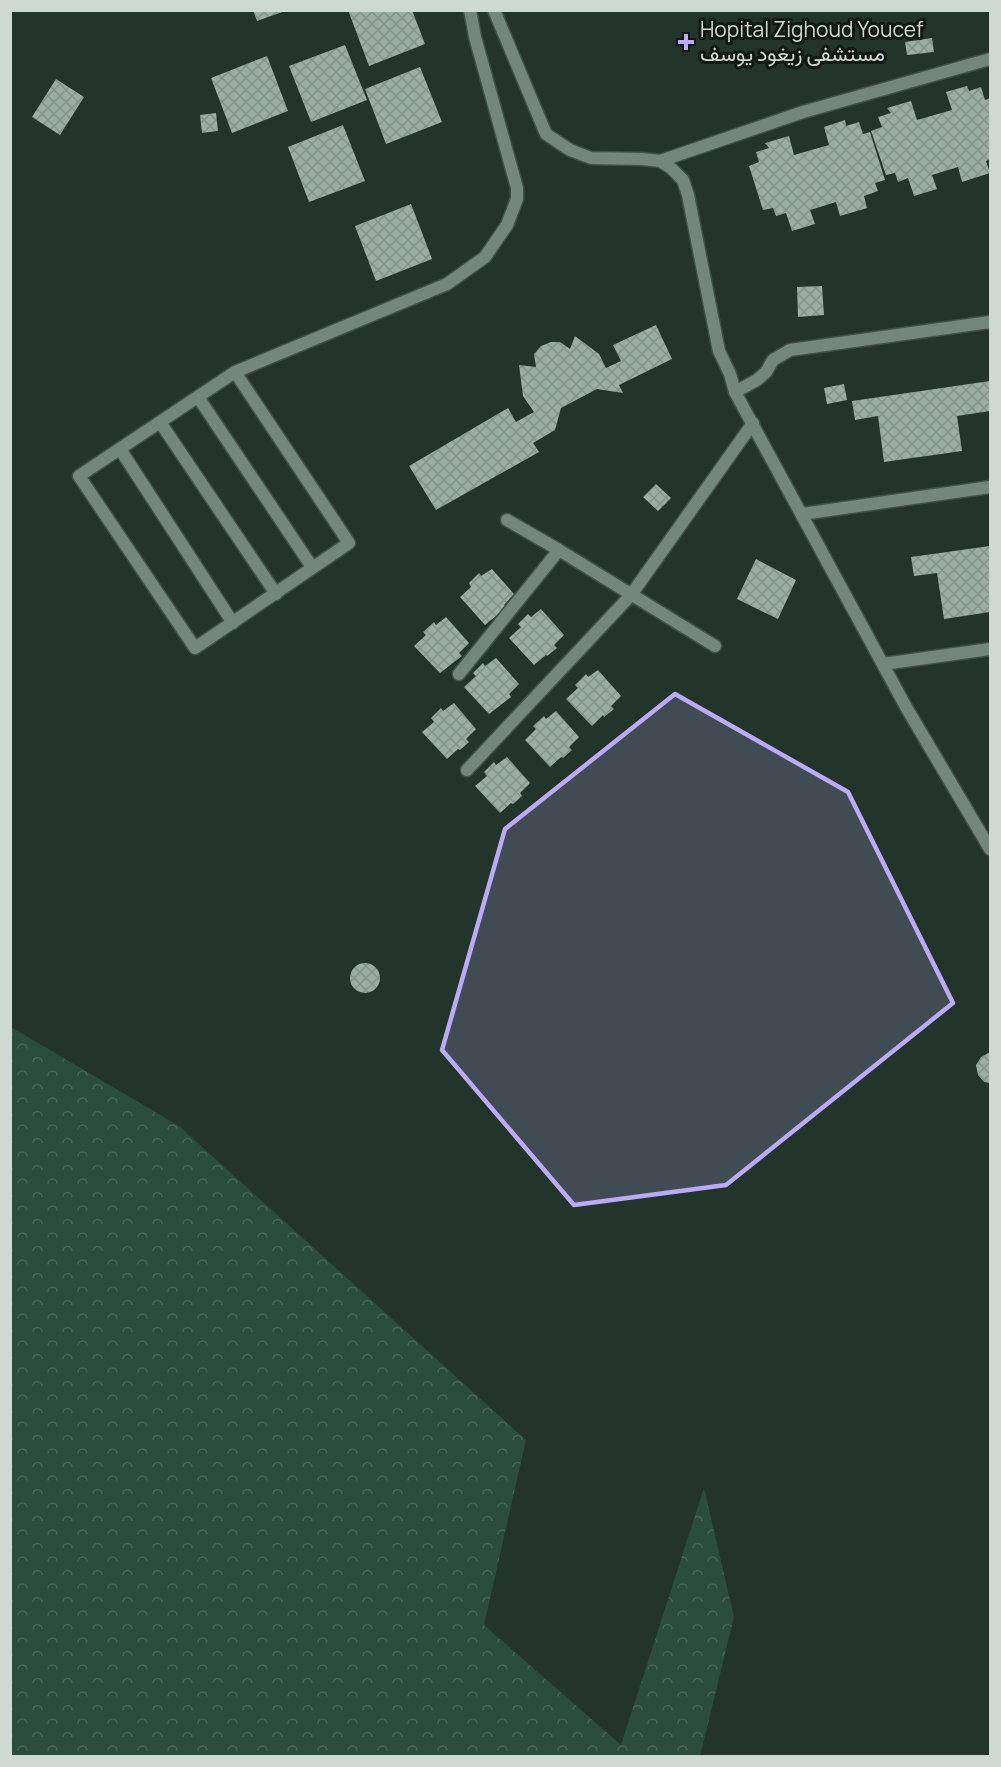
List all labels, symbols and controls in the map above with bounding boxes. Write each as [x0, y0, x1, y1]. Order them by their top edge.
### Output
place label: Hopital Zighoud Youcef مستشفى زيغود يوسف [700, 15, 924, 67]
marker: Hopital Zighoud Youcef مستشفى زيغود يوسف [677, 33, 695, 51]

